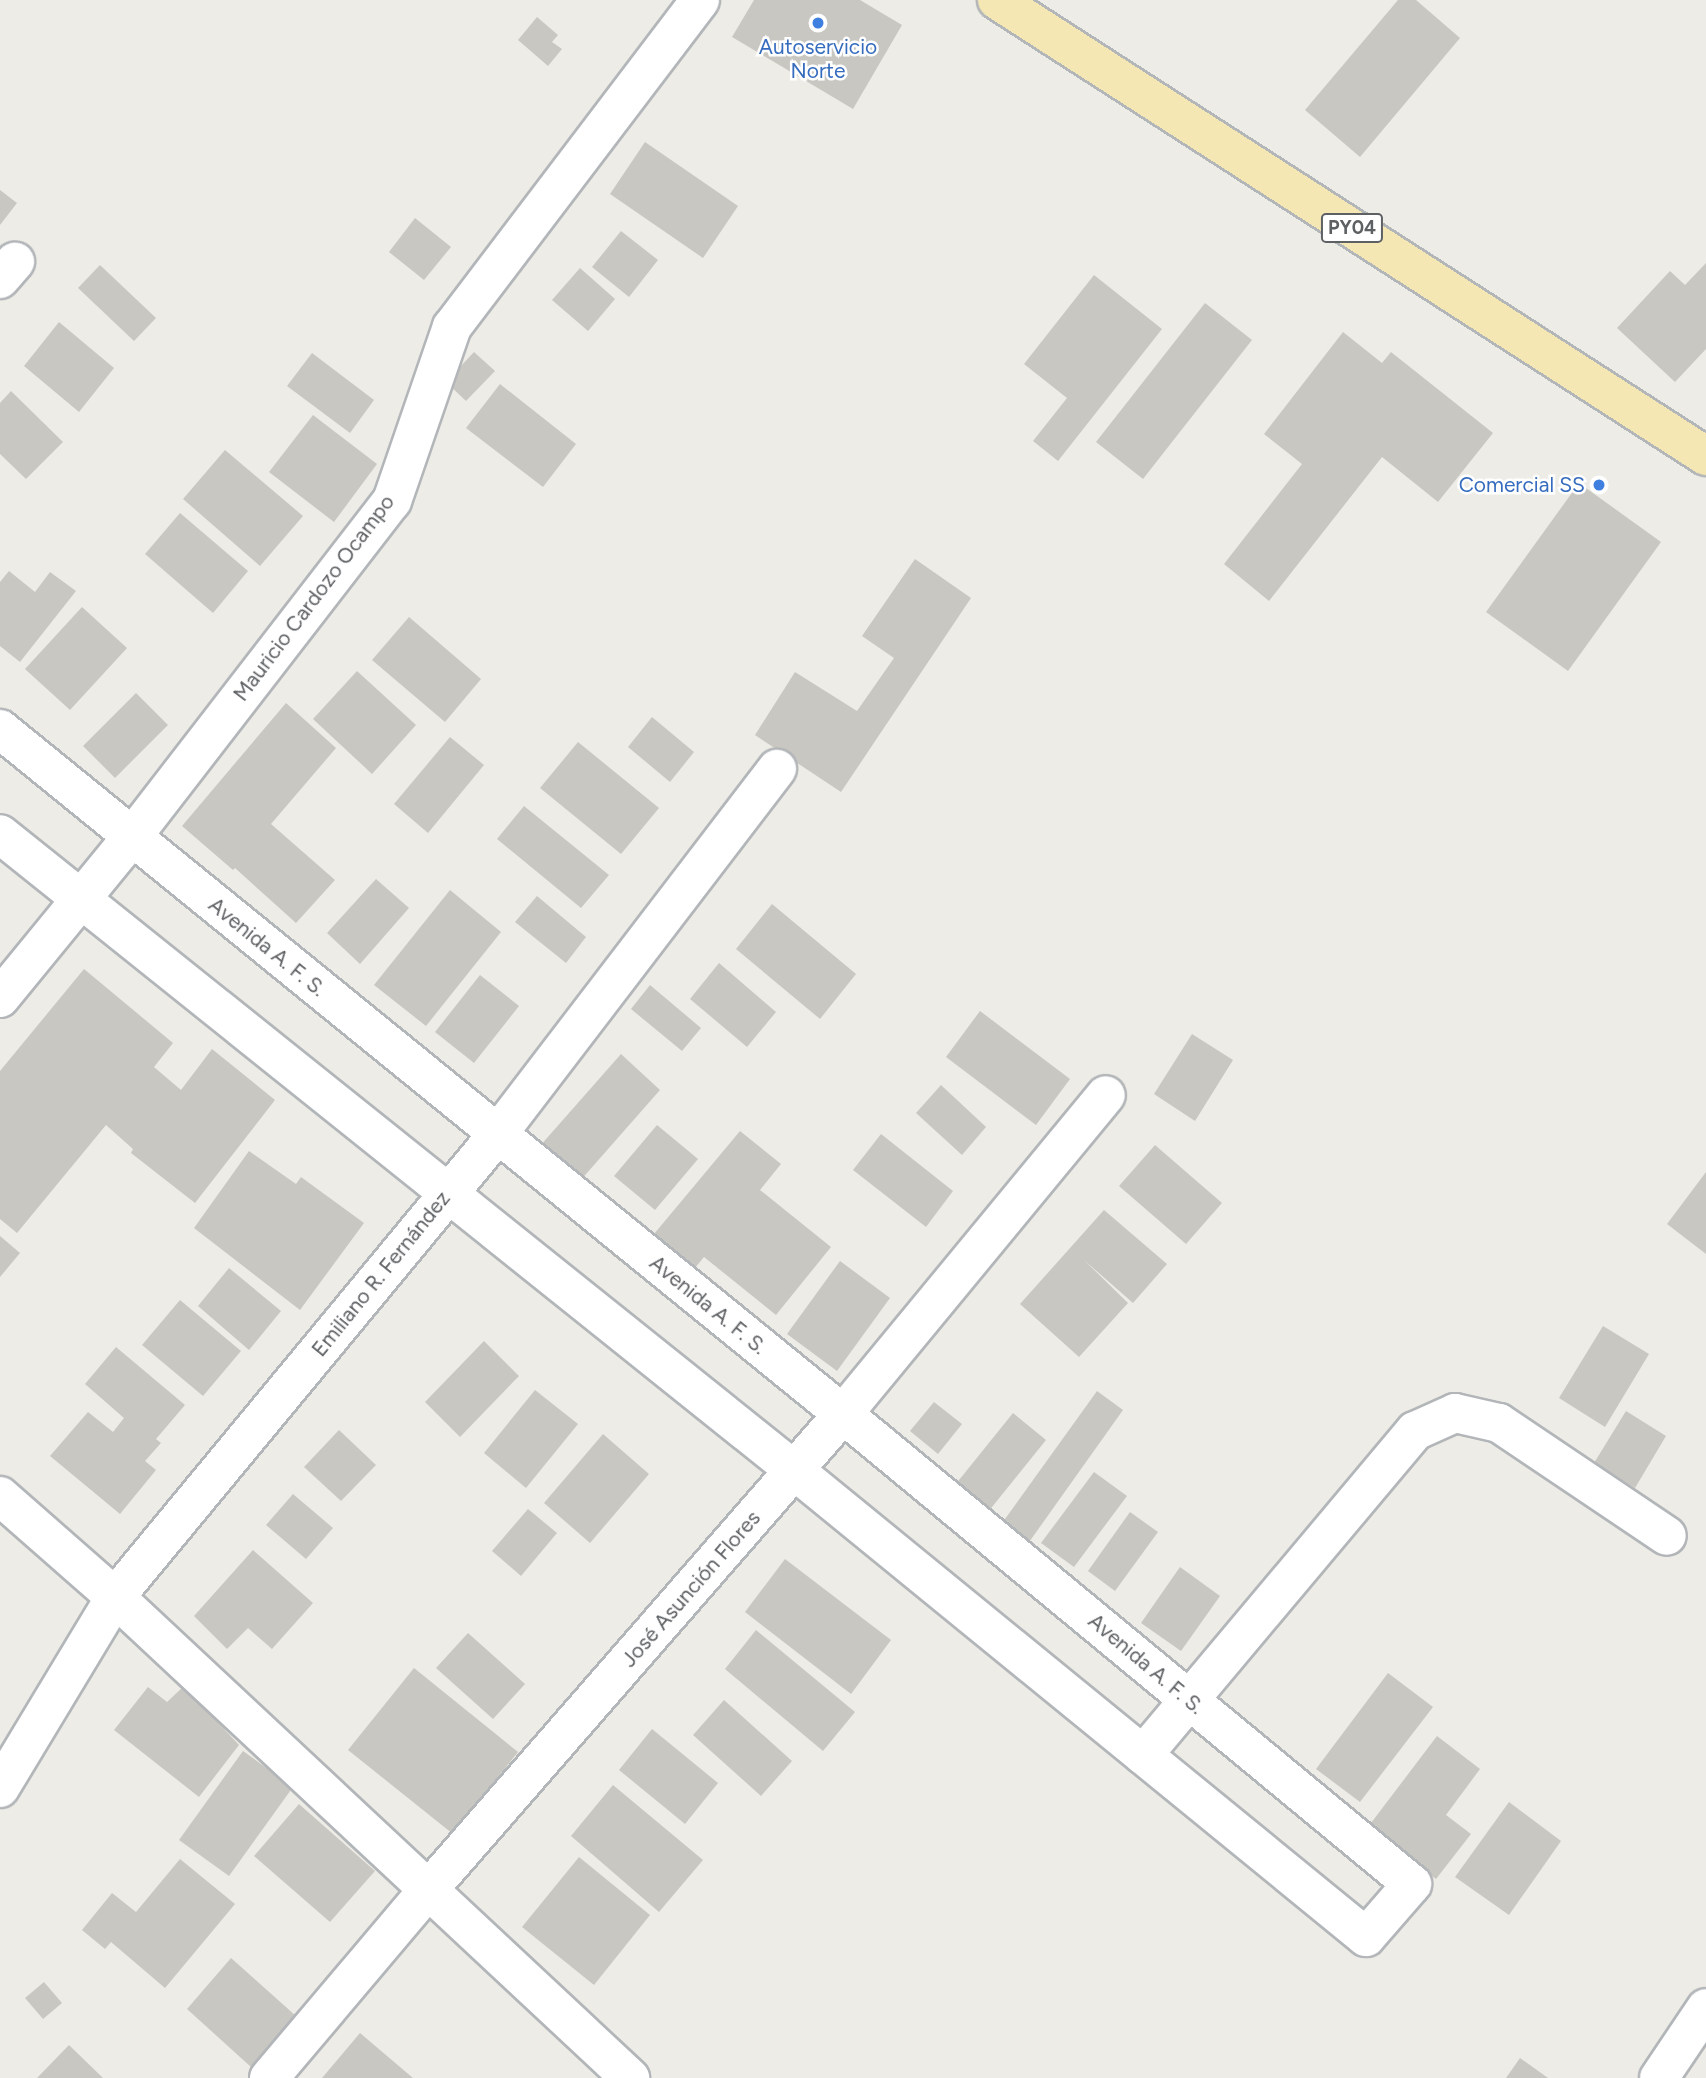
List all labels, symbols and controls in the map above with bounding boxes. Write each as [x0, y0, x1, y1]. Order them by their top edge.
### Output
marker: Autoservicio Norte [810, 15, 826, 31]
place label: Autoservicio Norte [759, 34, 877, 84]
road number: PY04 [1320, 212, 1384, 244]
place label: Comercial SS [1459, 472, 1585, 498]
marker: Comercial SS [1591, 477, 1607, 493]
street label: Mauricio Cardozo Ocampo [228, 490, 400, 706]
street label: Avenida A. F. S. [204, 892, 330, 1002]
street label: Emiliano R. Fernández [307, 1186, 455, 1362]
street label: Avenida A. F. S. [645, 1250, 771, 1360]
street label: José Asunción Flores [616, 1506, 766, 1672]
street label: Avenida A. F. S. [1083, 1608, 1209, 1720]

